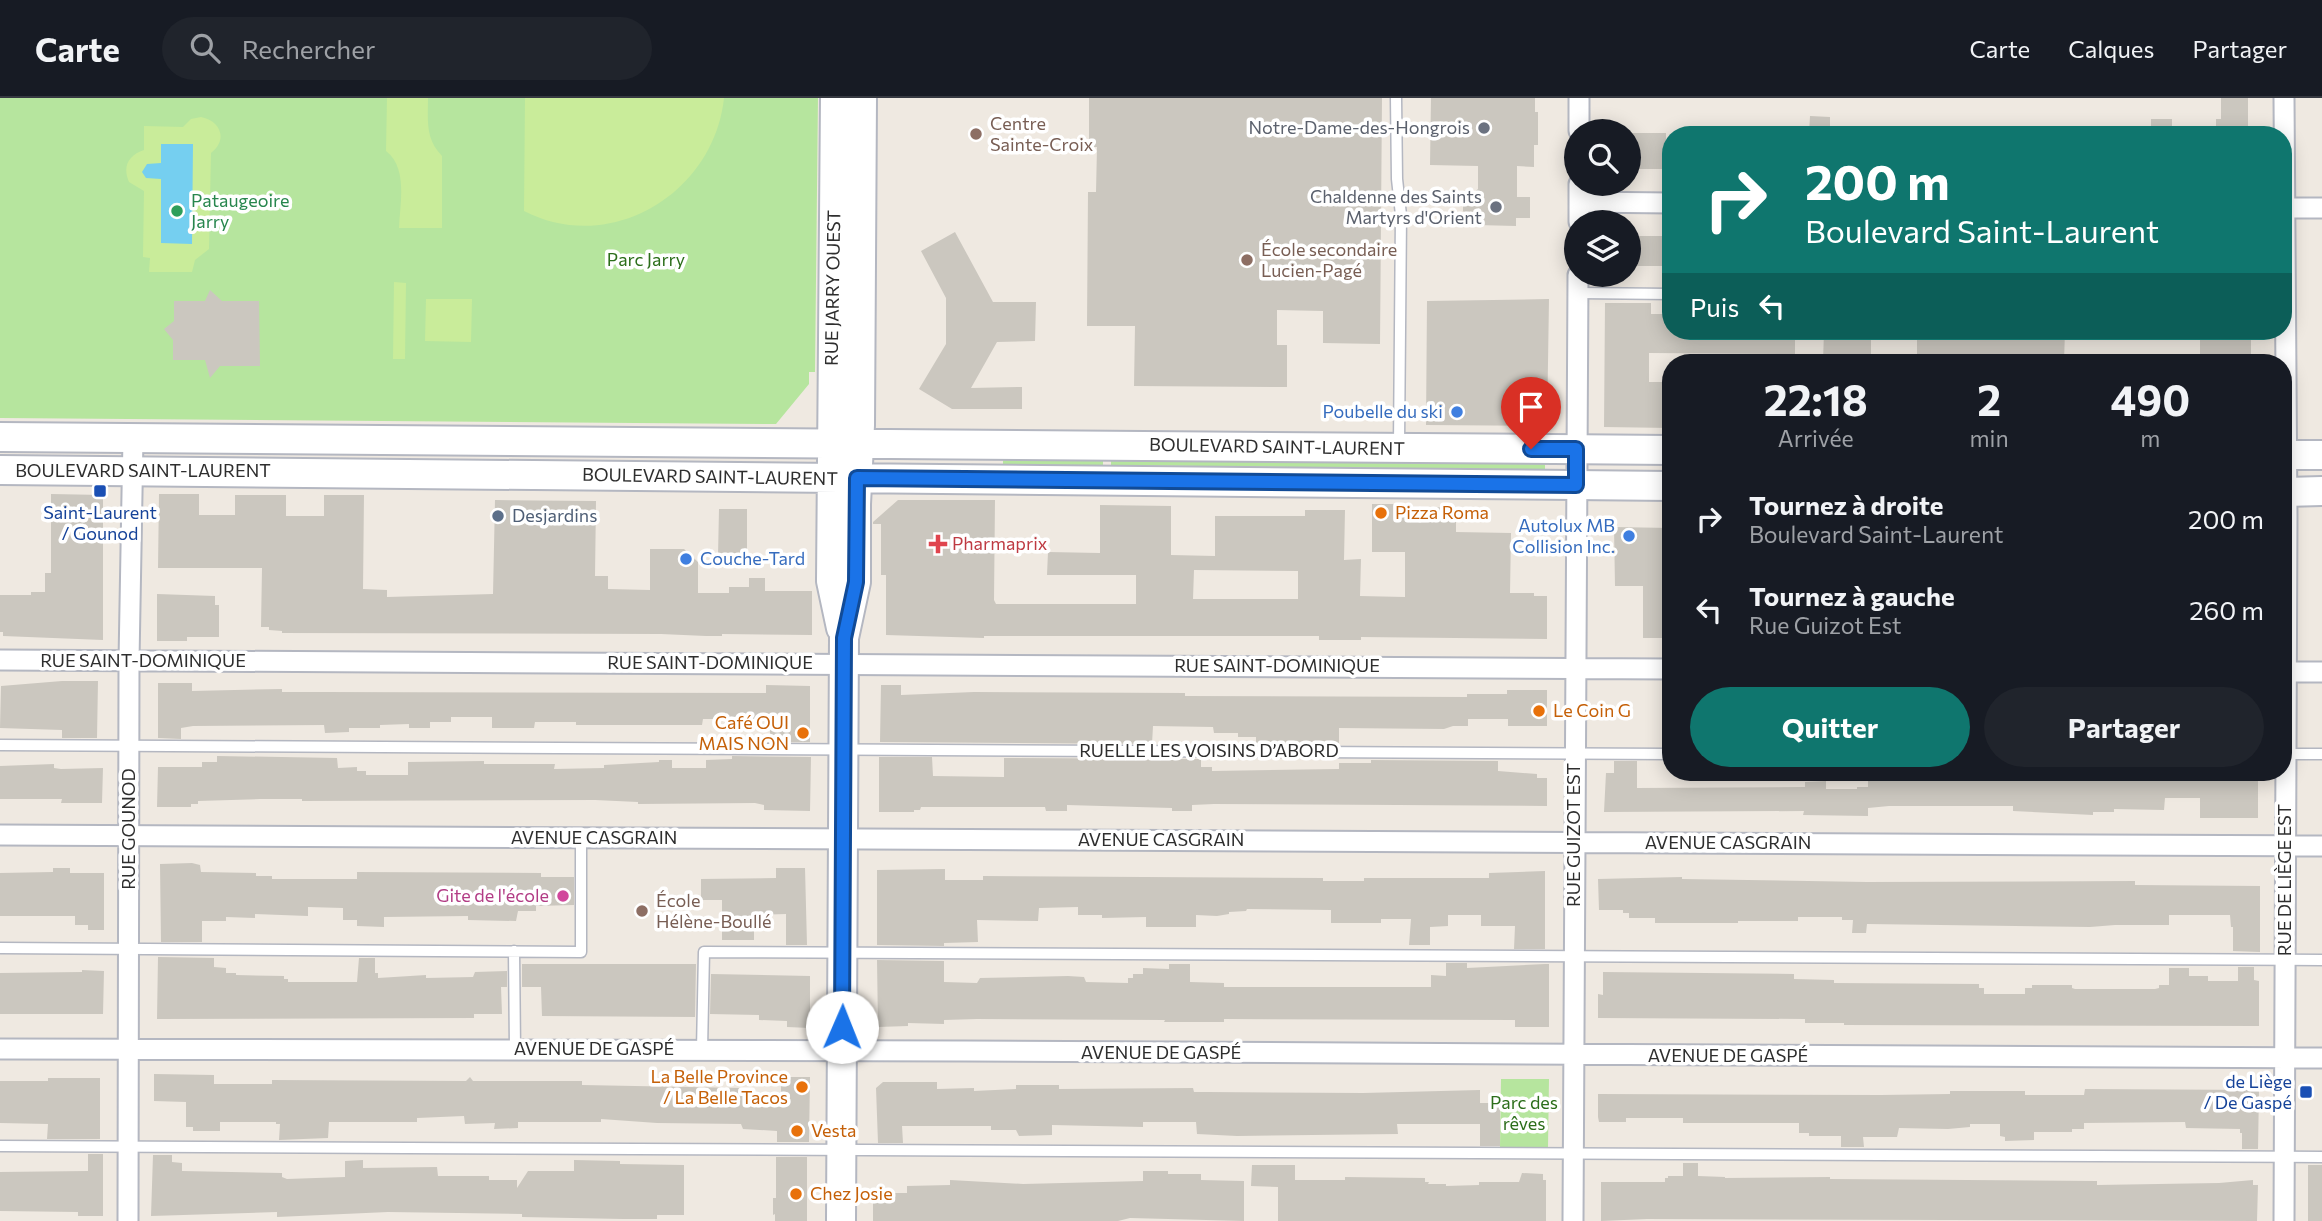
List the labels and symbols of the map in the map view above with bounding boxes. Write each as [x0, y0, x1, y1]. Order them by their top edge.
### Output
place label: Centre Sainte-Croix [990, 112, 1094, 155]
place label: Notre-Dame-des-Hongrois [1249, 116, 1470, 138]
marker: Notre-Dame-des-Hongrois [1476, 120, 1492, 136]
marker: Centre Sainte-Croix [968, 126, 984, 142]
place label: Chaldenne des Saints Martyrs d'Orient [1310, 185, 1482, 228]
place label: Pataugeoire Jarry [191, 189, 289, 232]
marker: Chaldenne des Saints Martyrs d'Orient [1488, 199, 1504, 215]
marker: Pataugeoire Jarry [169, 203, 185, 219]
street label: RUE JARRY OUEST [820, 210, 844, 366]
place label: École secondaire Lucien-Pagé [1261, 238, 1397, 281]
park label: Parc Jarry [607, 248, 685, 270]
marker: École secondaire Lucien-Pagé [1239, 252, 1255, 268]
pin [1501, 377, 1561, 449]
place label: Poubelle du ski [1323, 400, 1443, 422]
marker: Poubelle du ski [1449, 404, 1465, 420]
street label: BOULEVARD SAINT-LAURENT [1149, 433, 1405, 459]
street label: BOULEVARD SAINT-LAURENT [15, 459, 271, 481]
street label: BOULEVARD SAINT-LAURENT [582, 463, 838, 489]
marker: Saint-Laurent / Gounod [92, 483, 108, 499]
place label: Saint-Laurent / Gounod [43, 501, 157, 544]
place label: Pizza Roma [1395, 501, 1489, 523]
place label: Desjardins [512, 504, 597, 526]
marker: Pizza Roma [1373, 505, 1389, 521]
marker: Desjardins [490, 508, 506, 524]
place label: Autolux MB Collision Inc. [1512, 514, 1615, 557]
marker: Autolux MB Collision Inc. [1621, 528, 1637, 544]
place label: Pharmaprix [952, 532, 1048, 554]
marker: Pharmaprix [930, 536, 946, 552]
place label: Couche-Tard [700, 547, 805, 569]
marker: Couche-Tard [678, 551, 694, 567]
street label: RUE SAINT-DOMINIQUE [40, 649, 246, 671]
street label: RUE SAINT-DOMINIQUE [607, 651, 813, 673]
street label: RUE SAINT-DOMINIQUE [1174, 654, 1380, 676]
place label: Le Coin G [1553, 699, 1631, 721]
marker: Le Coin G [1531, 703, 1547, 719]
place label: Café OUI MAIS NON [698, 711, 789, 754]
marker: Café OUI MAIS NON [795, 725, 811, 741]
street label: RUELLE LES VOISINS D’ABORD [1079, 739, 1339, 761]
street label: RUE GUIZOT EST [1562, 763, 1584, 907]
street label: RUE GOUNOD [117, 768, 139, 890]
street label: RUE DE LIÈGE EST [2273, 804, 2295, 956]
street label: AVENUE CASGRAIN [511, 826, 677, 848]
street label: AVENUE CASGRAIN [1078, 828, 1244, 850]
street label: AVENUE CASGRAIN [1645, 831, 1811, 853]
place label: Gite de l'école [436, 884, 549, 906]
marker: Gite de l'école [555, 888, 571, 904]
place label: École Hélène-Boullé [656, 889, 772, 932]
marker: École Hélène-Boullé [634, 903, 650, 919]
position arrow [805, 990, 879, 1064]
street label: AVENUE DE GASPÉ [514, 1037, 674, 1059]
street label: AVENUE DE GASPÉ [1081, 1041, 1241, 1063]
street label: AVENUE DE GASPÉ [1648, 1044, 1808, 1066]
place label: La Belle Province / La Belle Tacos [650, 1065, 788, 1108]
place label: de Liège / De Gaspé [2203, 1070, 2292, 1113]
marker: La Belle Province / La Belle Tacos [794, 1079, 810, 1095]
marker: de Liège / De Gaspé [2298, 1084, 2314, 1100]
park label: Parc des rêves [1490, 1091, 1558, 1134]
place label: Vesta [811, 1119, 857, 1141]
marker: Vesta [789, 1123, 805, 1139]
place label: Chez Josie [810, 1182, 893, 1204]
marker: Chez Josie [788, 1186, 804, 1202]

